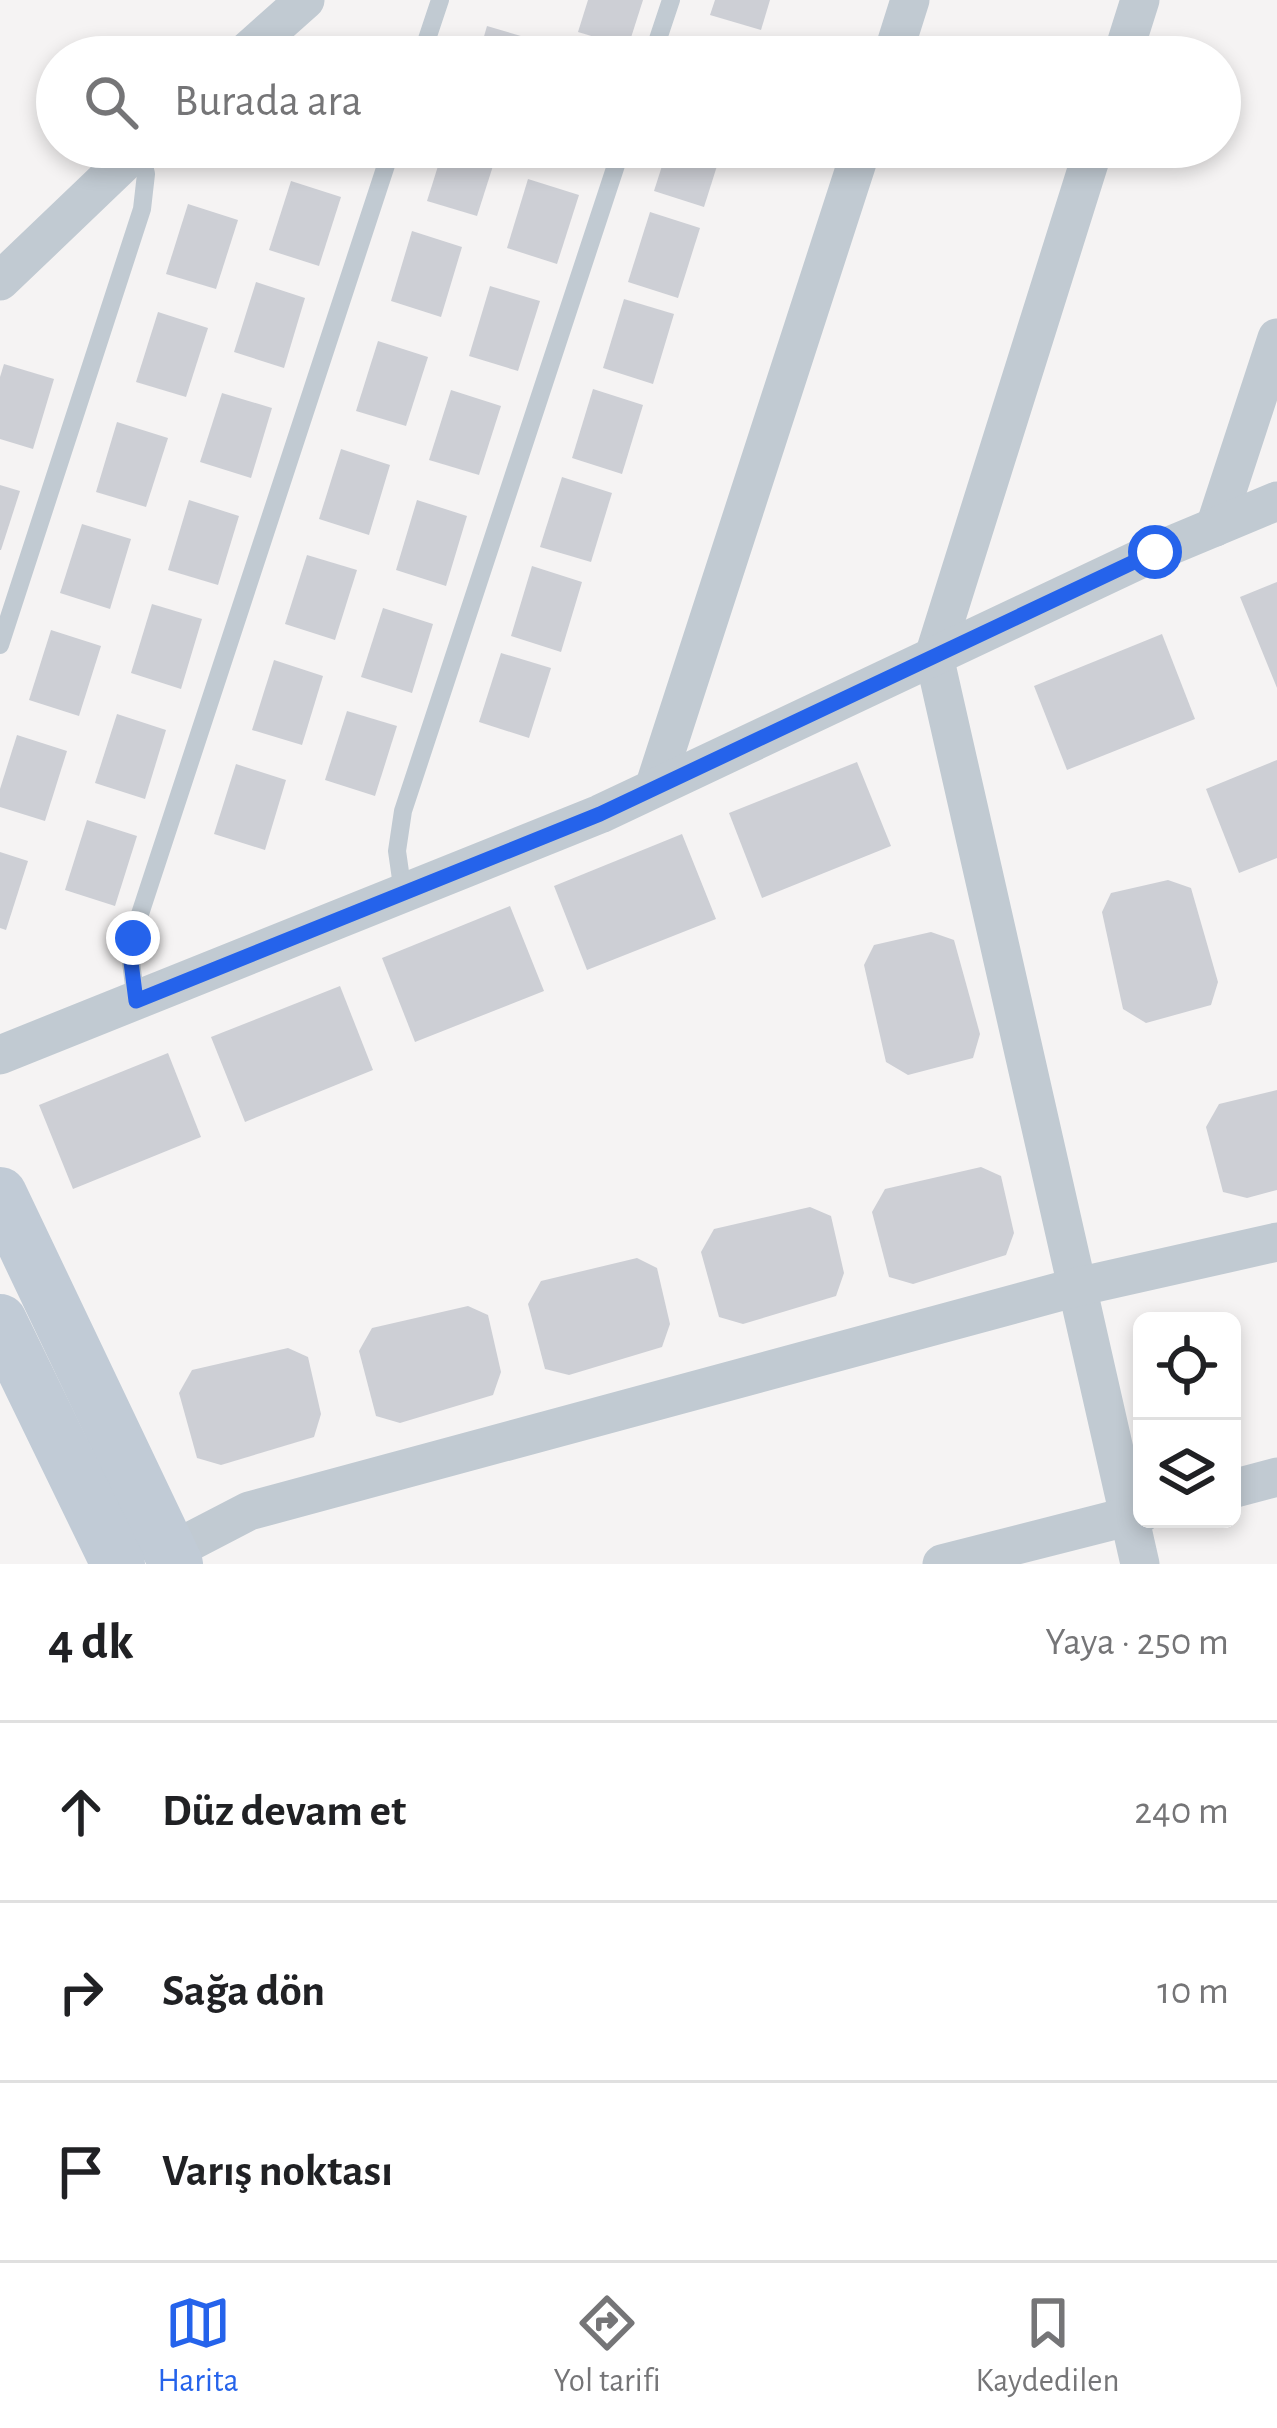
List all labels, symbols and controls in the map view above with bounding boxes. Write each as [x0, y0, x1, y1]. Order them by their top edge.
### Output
search box [36, 36, 1241, 168]
icon: search [78, 69, 144, 135]
text: Burada ara [174, 79, 362, 124]
route start [1128, 525, 1182, 579]
route end [106, 911, 160, 965]
map controls [1133, 1312, 1241, 1528]
button: locate [1133, 1312, 1241, 1420]
button: layers [1133, 1420, 1241, 1528]
text: 4 dk [48, 1617, 133, 1668]
text: Yaya · 250 m [1045, 1623, 1229, 1662]
icon: ahead [48, 1779, 114, 1845]
text: Düz devam et [162, 1789, 406, 1834]
text: 240 m [1134, 1792, 1229, 1831]
icon: right [48, 1959, 114, 2025]
text: Sağa dön [162, 1969, 325, 2014]
text: 10 m [1157, 1972, 1229, 2011]
icon: arrive [48, 2139, 114, 2205]
text: Varış noktası [162, 2149, 393, 2194]
tab: Harita [157, 2290, 239, 2402]
tab: Yol tarifi [554, 2290, 661, 2402]
tab: Kaydedilen [976, 2290, 1120, 2402]

